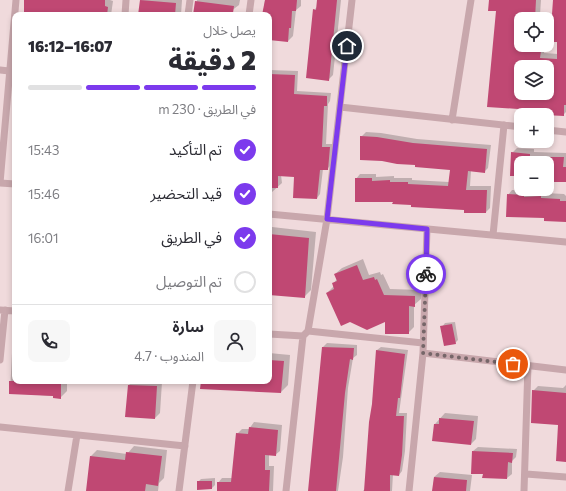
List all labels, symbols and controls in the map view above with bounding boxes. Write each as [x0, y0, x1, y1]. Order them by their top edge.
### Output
map controls [514, 12, 554, 196]
button: locate [514, 12, 554, 52]
text: يصل خلال [203, 22, 256, 38]
pin [330, 29, 364, 63]
icon: home [336, 35, 358, 57]
text: 16:07–16:12 [28, 37, 112, 55]
text: 2 دقيقة [168, 44, 256, 75]
button: layers [514, 60, 554, 100]
text: في الطريق · 230 m [158, 101, 256, 117]
button: + [514, 108, 554, 148]
icon: check [234, 139, 256, 161]
text: تم التأكيد [169, 140, 222, 158]
text: 15:43 [28, 142, 59, 158]
button: − [514, 156, 554, 196]
icon: check [234, 183, 256, 205]
text: قيد التحضير [150, 184, 222, 202]
text: 15:46 [28, 186, 60, 202]
icon: check [234, 227, 256, 249]
text: في الطريق [161, 228, 222, 246]
text: 16:01 [28, 230, 59, 246]
courier [406, 254, 446, 294]
icon: bike [415, 263, 437, 285]
text: تم التوصيل [156, 272, 222, 290]
text: سارة [172, 317, 204, 335]
button: phone [28, 320, 70, 362]
button: person [214, 320, 256, 362]
pin [496, 347, 530, 381]
text: المندوب · 4.7 [134, 348, 204, 364]
icon: bag [502, 353, 524, 375]

